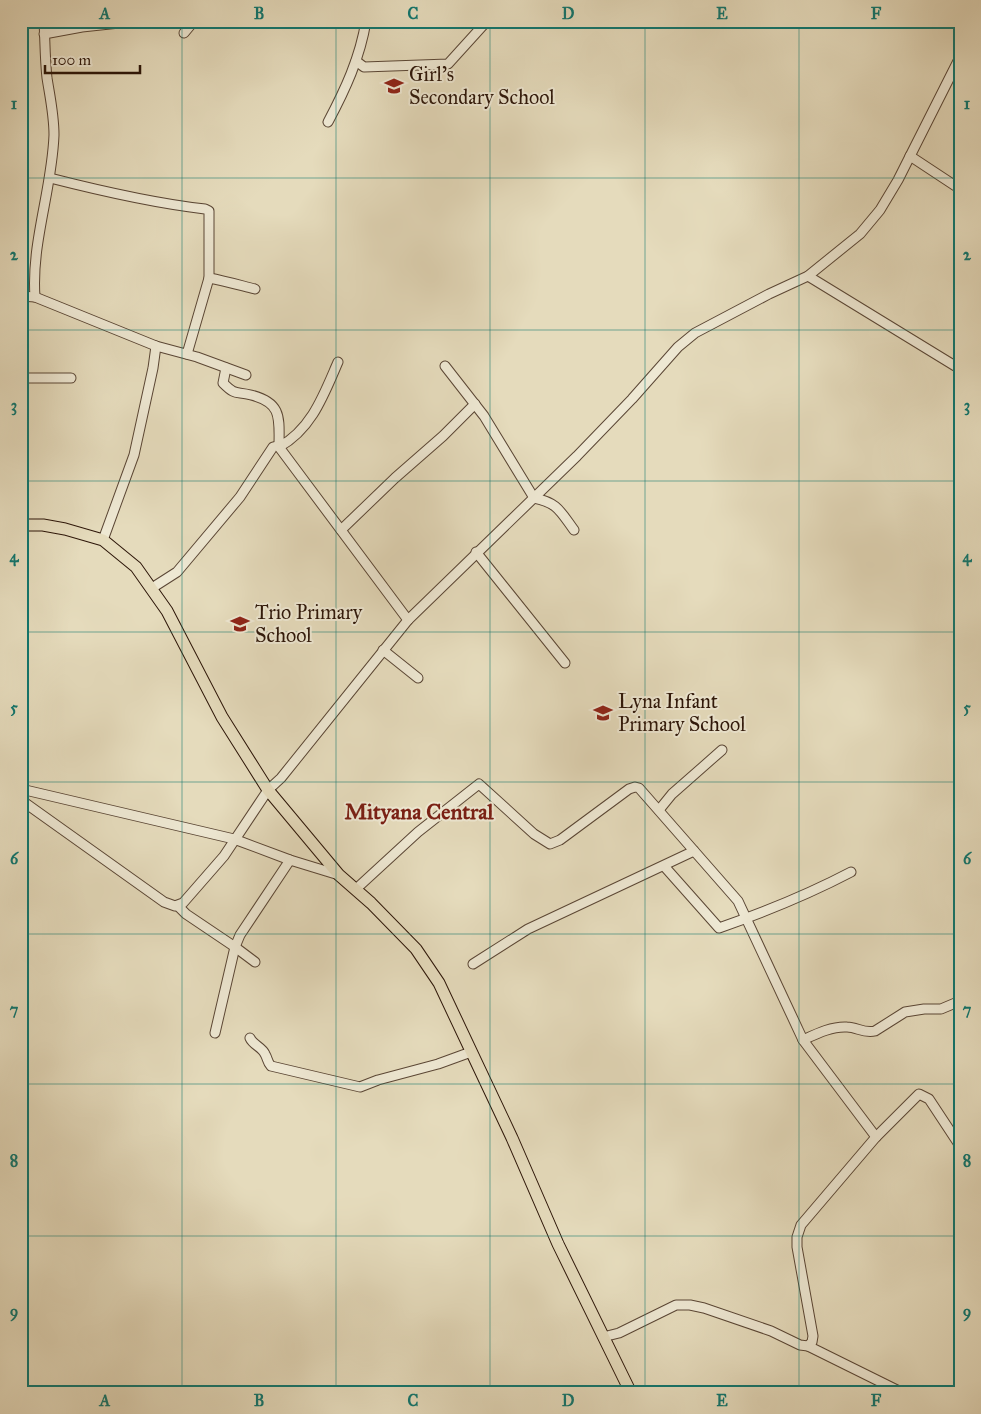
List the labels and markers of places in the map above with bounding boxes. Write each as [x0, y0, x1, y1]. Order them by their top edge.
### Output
place label: Girl's Secondary School [409, 62, 555, 109]
school or university icon: Girl's Secondary School [383, 75, 405, 97]
place label: Trio Primary School [255, 600, 363, 647]
school or university icon: Trio Primary School [229, 613, 251, 635]
place label: Lyna Infant Primary School [618, 689, 746, 736]
school or university icon: Lyna Infant Primary School [592, 702, 614, 724]

